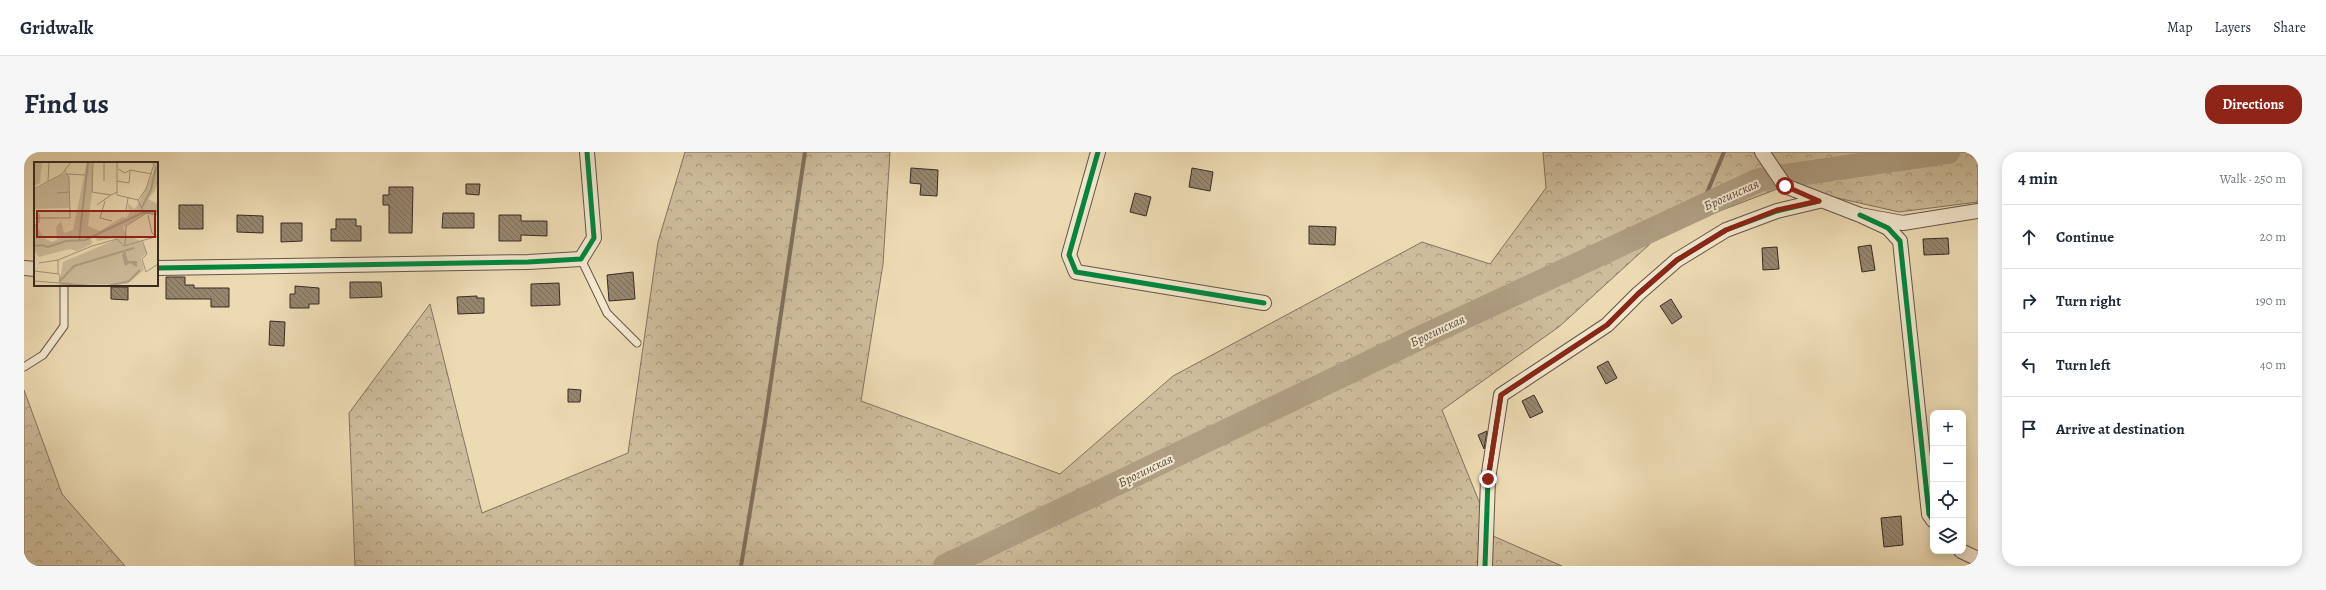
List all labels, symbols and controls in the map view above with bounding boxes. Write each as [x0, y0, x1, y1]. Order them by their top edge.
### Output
text: Gridwalk [20, 15, 93, 41]
text: Map [2167, 18, 2193, 37]
text: Layers [2215, 18, 2251, 37]
text: Share [2273, 18, 2306, 37]
text: Find us [24, 85, 109, 123]
button: Directions [2205, 85, 2302, 124]
inset map [34, 162, 158, 286]
text: 4 min [2018, 167, 2058, 190]
text: Walk · 250 m [2219, 170, 2286, 187]
water label: Брогинская [1701, 175, 1762, 214]
route start [1776, 177, 1794, 195]
icon: ahead [2018, 226, 2040, 248]
text: Continue [2056, 227, 2114, 247]
text: 20 m [2260, 228, 2286, 245]
icon: right [2018, 290, 2040, 312]
text: Turn right [2056, 291, 2121, 311]
text: 190 m [2255, 292, 2286, 309]
water label: Брогинская [1407, 310, 1468, 351]
icon: left [2018, 354, 2040, 376]
text: Turn left [2056, 355, 2111, 375]
text: 40 m [2260, 356, 2286, 373]
map controls [1930, 410, 1966, 554]
button: + [1930, 410, 1966, 446]
icon: arrive [2018, 418, 2040, 440]
text: Arrive at destination [2056, 419, 2185, 439]
button: − [1930, 446, 1966, 482]
water label: Брогинская [1115, 450, 1176, 491]
route end [1479, 470, 1497, 488]
button: locate [1930, 482, 1966, 518]
button: layers [1930, 518, 1966, 554]

